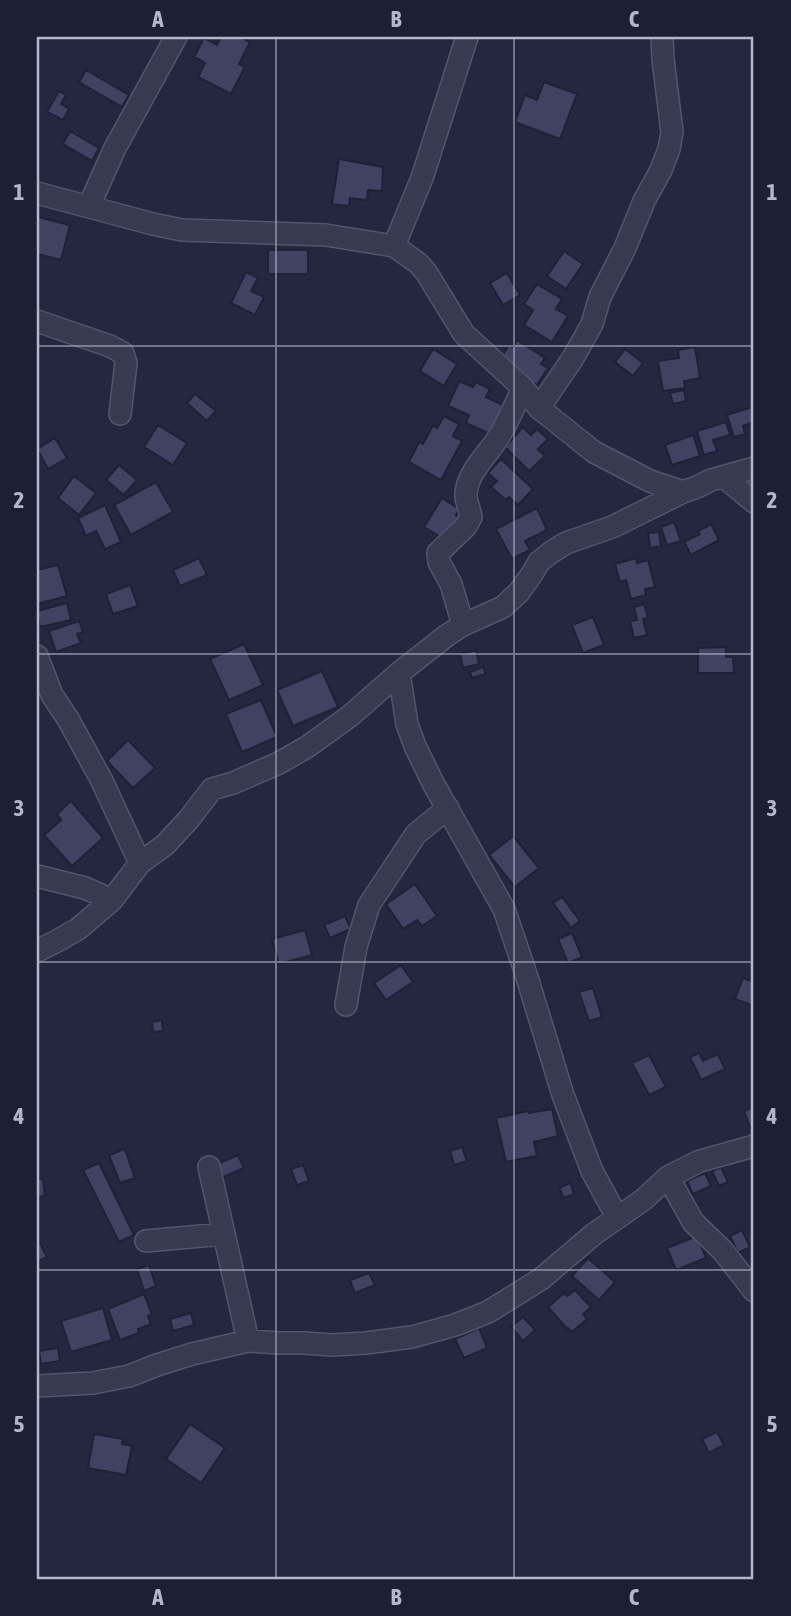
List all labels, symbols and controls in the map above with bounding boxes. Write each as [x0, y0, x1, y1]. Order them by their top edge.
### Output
text: A [151, 6, 164, 32]
text: B [391, 6, 402, 32]
text: C [629, 6, 640, 32]
text: 1 [14, 179, 25, 205]
text: 1 [767, 179, 778, 205]
text: 2 [14, 487, 24, 513]
text: 2 [767, 487, 777, 513]
text: 3 [14, 795, 24, 821]
text: 3 [767, 795, 777, 821]
text: 4 [13, 1103, 25, 1129]
text: 4 [766, 1103, 778, 1129]
text: 5 [14, 1411, 25, 1437]
text: 5 [767, 1411, 778, 1437]
text: A [151, 1584, 164, 1610]
text: B [391, 1584, 402, 1610]
text: C [629, 1584, 640, 1610]

